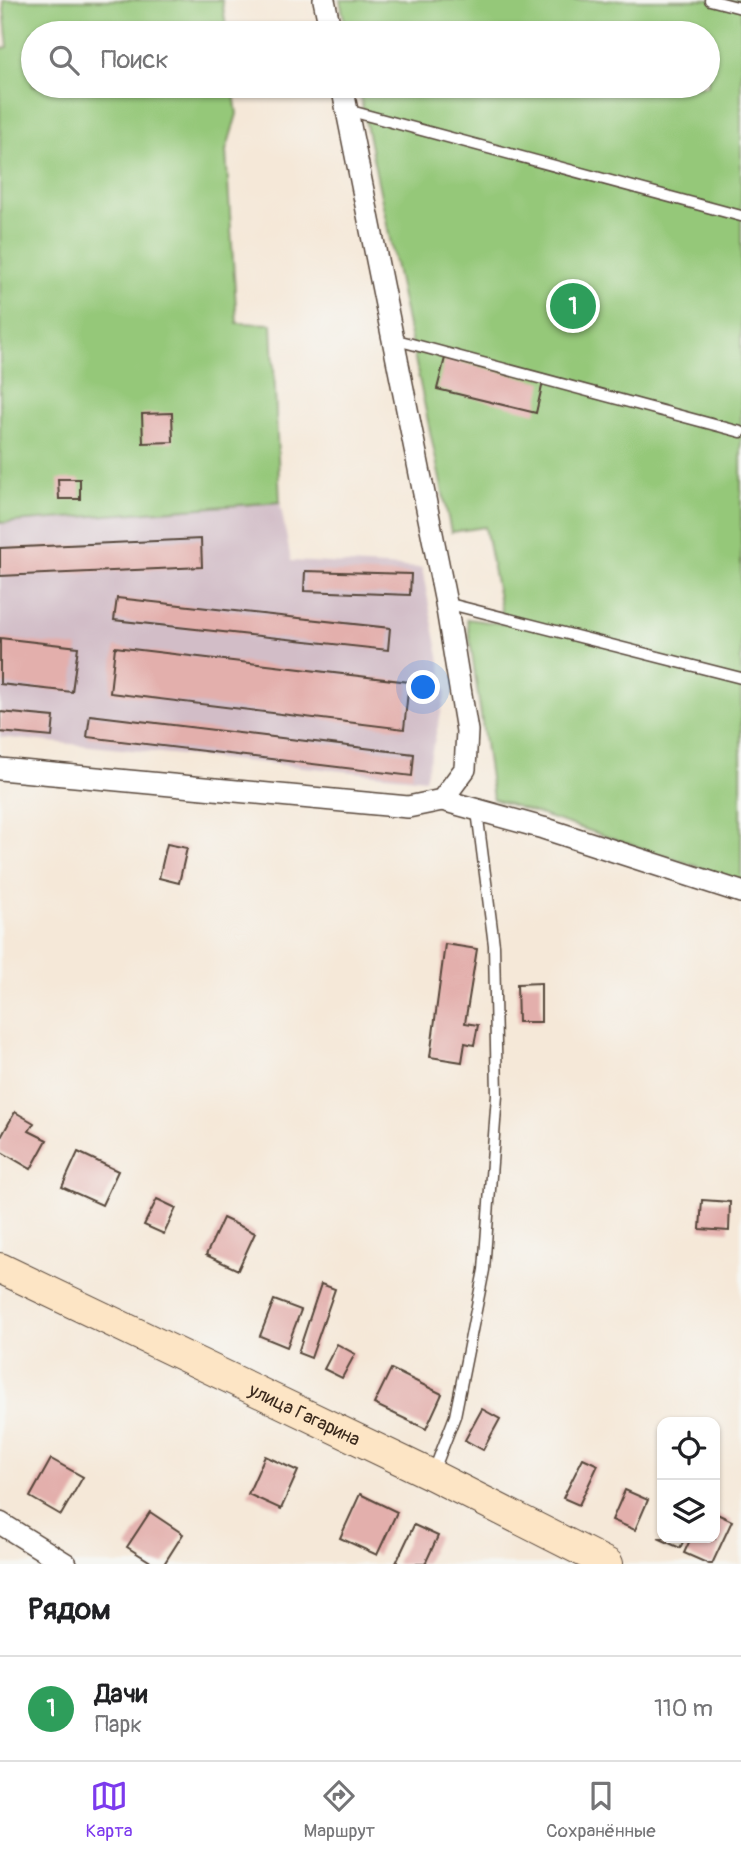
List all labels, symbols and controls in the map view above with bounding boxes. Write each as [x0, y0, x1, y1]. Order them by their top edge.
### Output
search box [21, 21, 720, 98]
icon: search [45, 41, 83, 79]
text: Поиск [101, 44, 169, 76]
pin: 1 [550, 280, 596, 332]
your location [406, 670, 440, 704]
street label: улица Гагарина [244, 1378, 364, 1452]
map controls [657, 1417, 720, 1543]
button: locate [657, 1417, 720, 1480]
button: layers [657, 1480, 720, 1543]
text: Рядом [28, 1591, 111, 1628]
text: Дачи [95, 1678, 147, 1710]
text: 1 [47, 1694, 56, 1723]
text: 110 m [654, 1694, 713, 1723]
text: Парк [95, 1710, 142, 1739]
tab: Карта [85, 1777, 133, 1843]
tab: Маршрут [304, 1777, 375, 1843]
tab: Сохранённые [546, 1777, 656, 1843]

